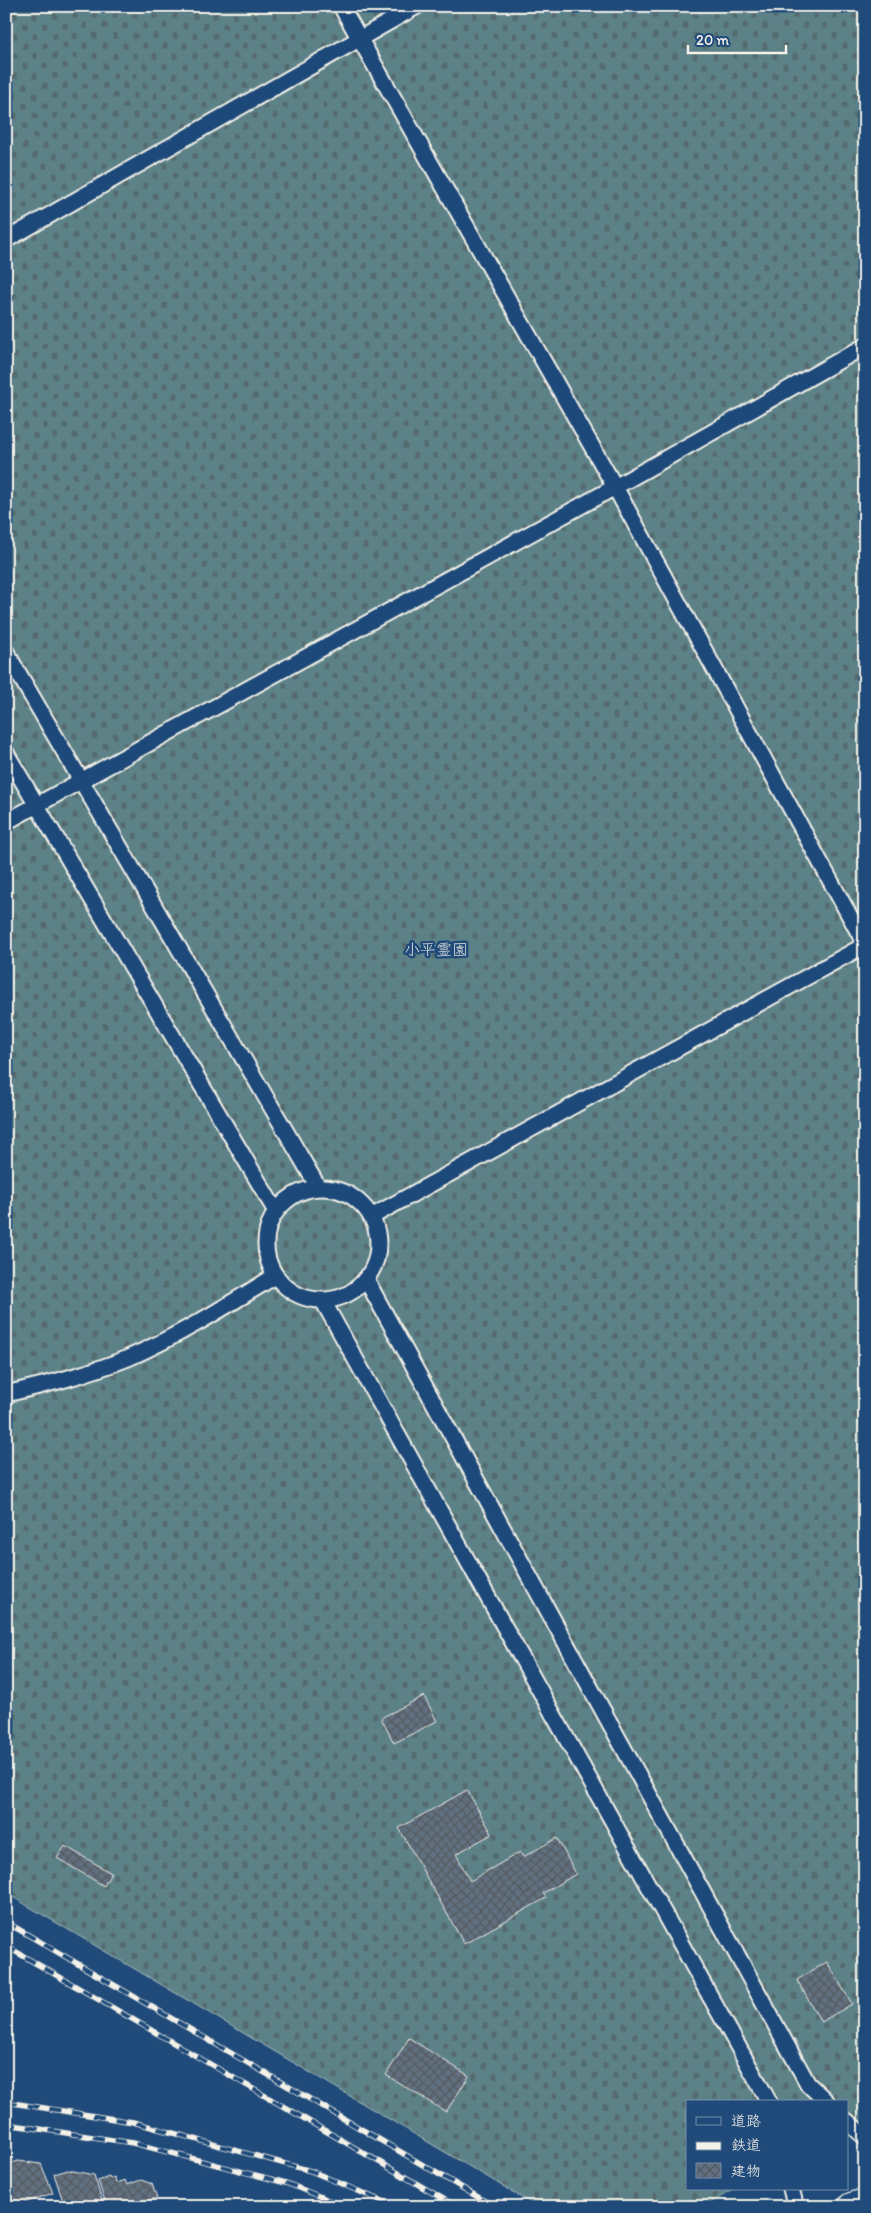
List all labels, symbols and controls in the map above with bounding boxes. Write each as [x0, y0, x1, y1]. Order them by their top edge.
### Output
scale bar [688, 22, 786, 54]
text: 20 m [696, 31, 730, 49]
park label: 小平霊園 [404, 940, 468, 959]
legend [686, 2100, 848, 2190]
text: 道路 [731, 2112, 761, 2130]
text: 鉄道 [731, 2136, 761, 2154]
text: 建物 [731, 2162, 761, 2180]

